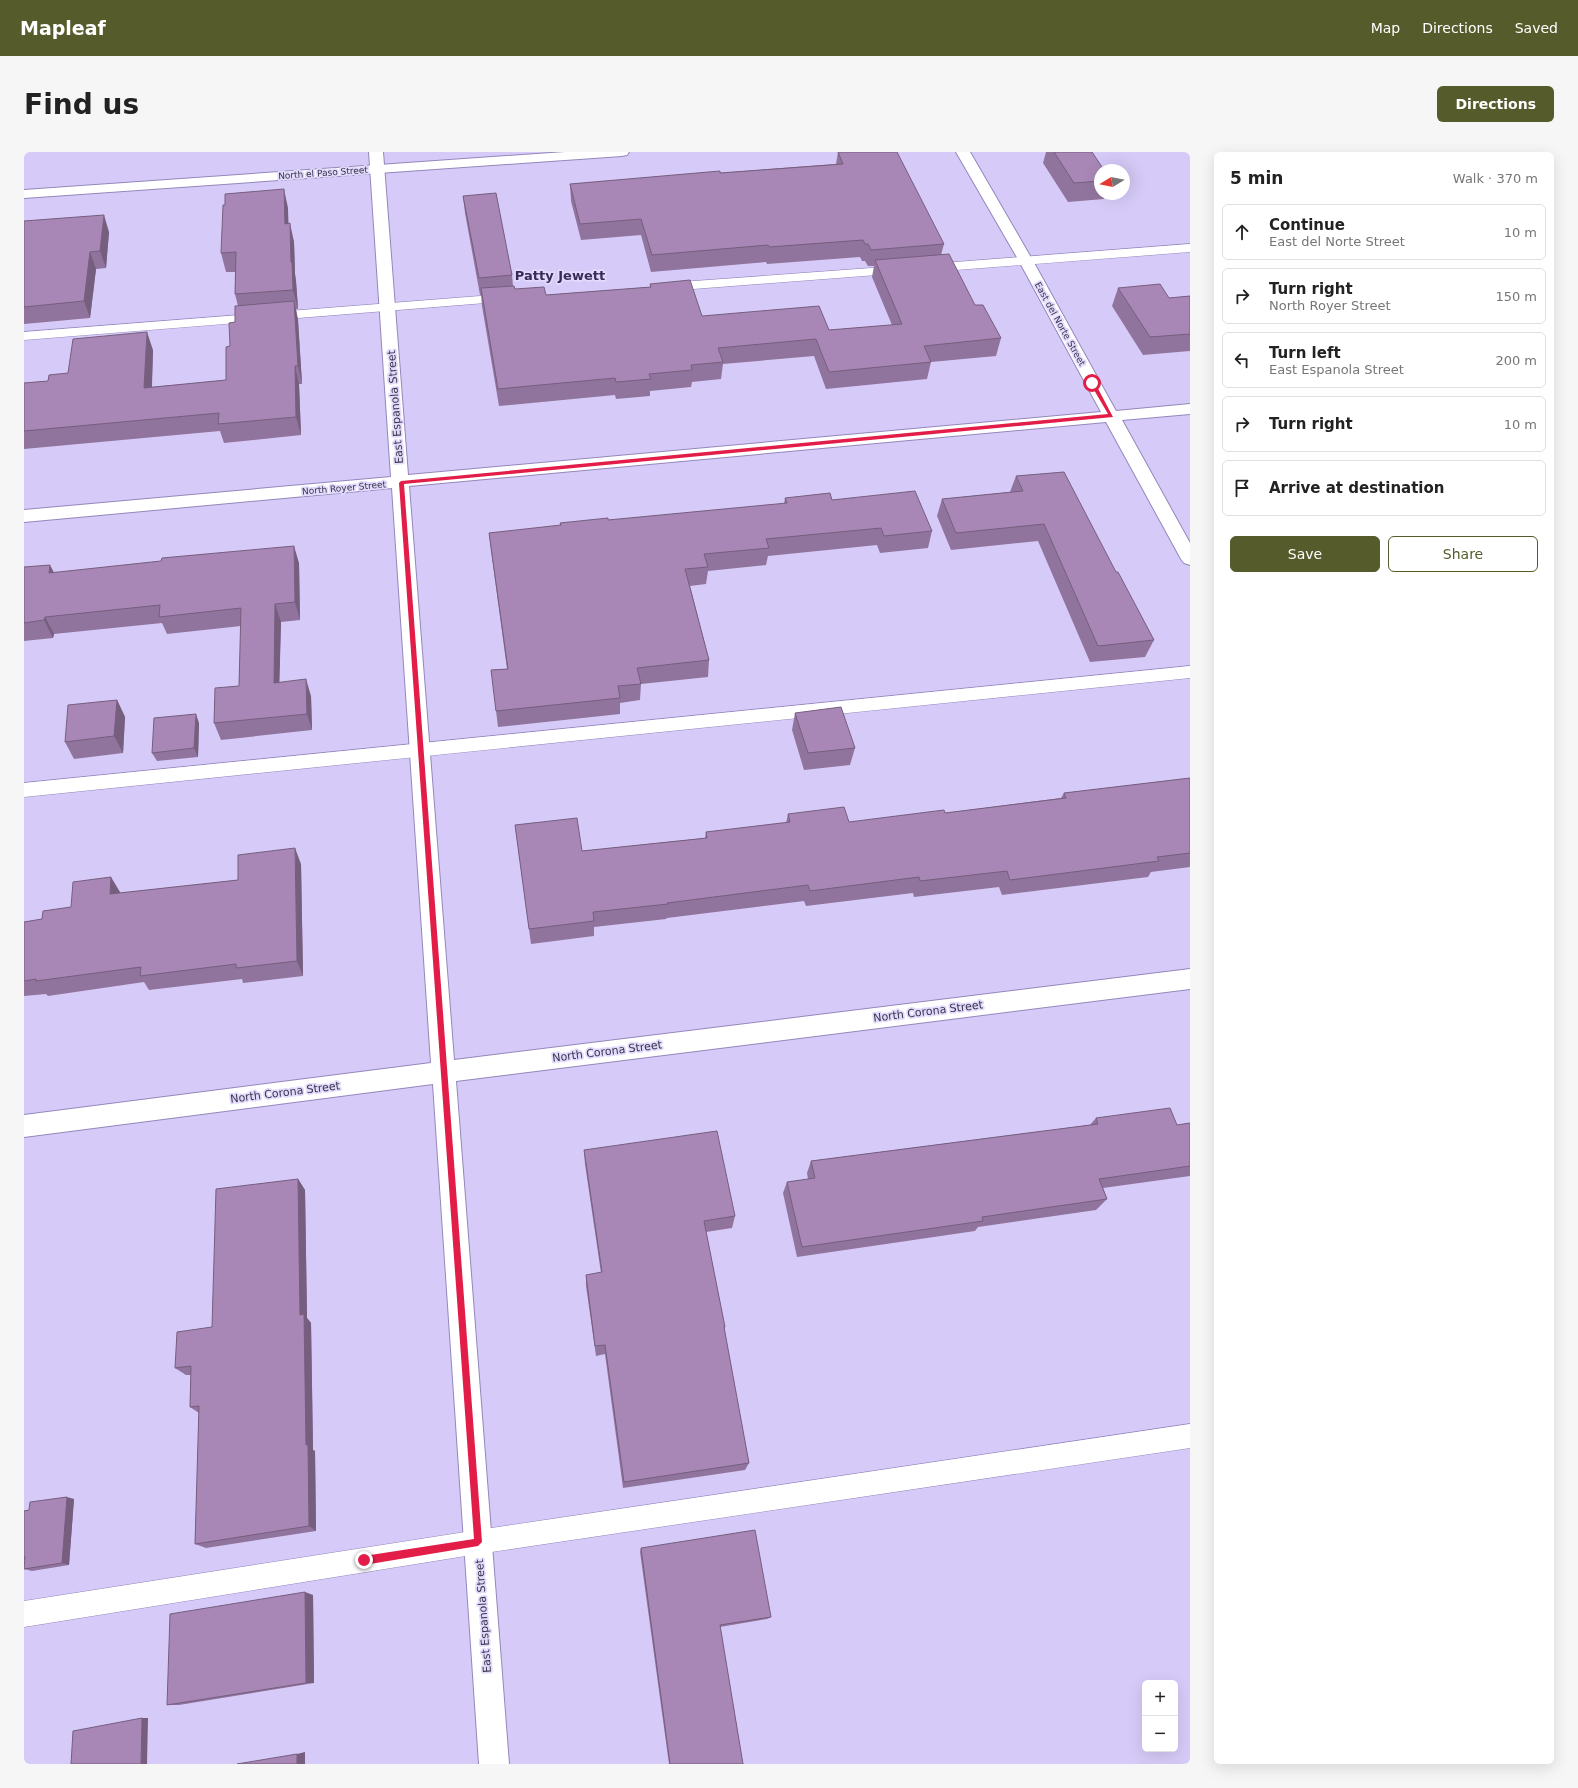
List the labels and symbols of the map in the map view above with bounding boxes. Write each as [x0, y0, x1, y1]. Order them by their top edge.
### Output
north arrow [1094, 164, 1130, 200]
street label: North el Paso Street [278, 165, 369, 181]
district label: Patty Jewett [515, 268, 605, 283]
street label: East del Norte Street [1033, 280, 1087, 368]
street label: East Espanola Street [385, 349, 406, 464]
route start [1083, 374, 1101, 392]
street label: North Royer Street [302, 479, 387, 497]
street label: North Corona Street [873, 998, 984, 1025]
street label: North Corona Street [552, 1038, 663, 1065]
street label: North Corona Street [230, 1079, 341, 1106]
route end [355, 1551, 373, 1569]
street label: East Espanola Street [473, 1558, 494, 1673]

